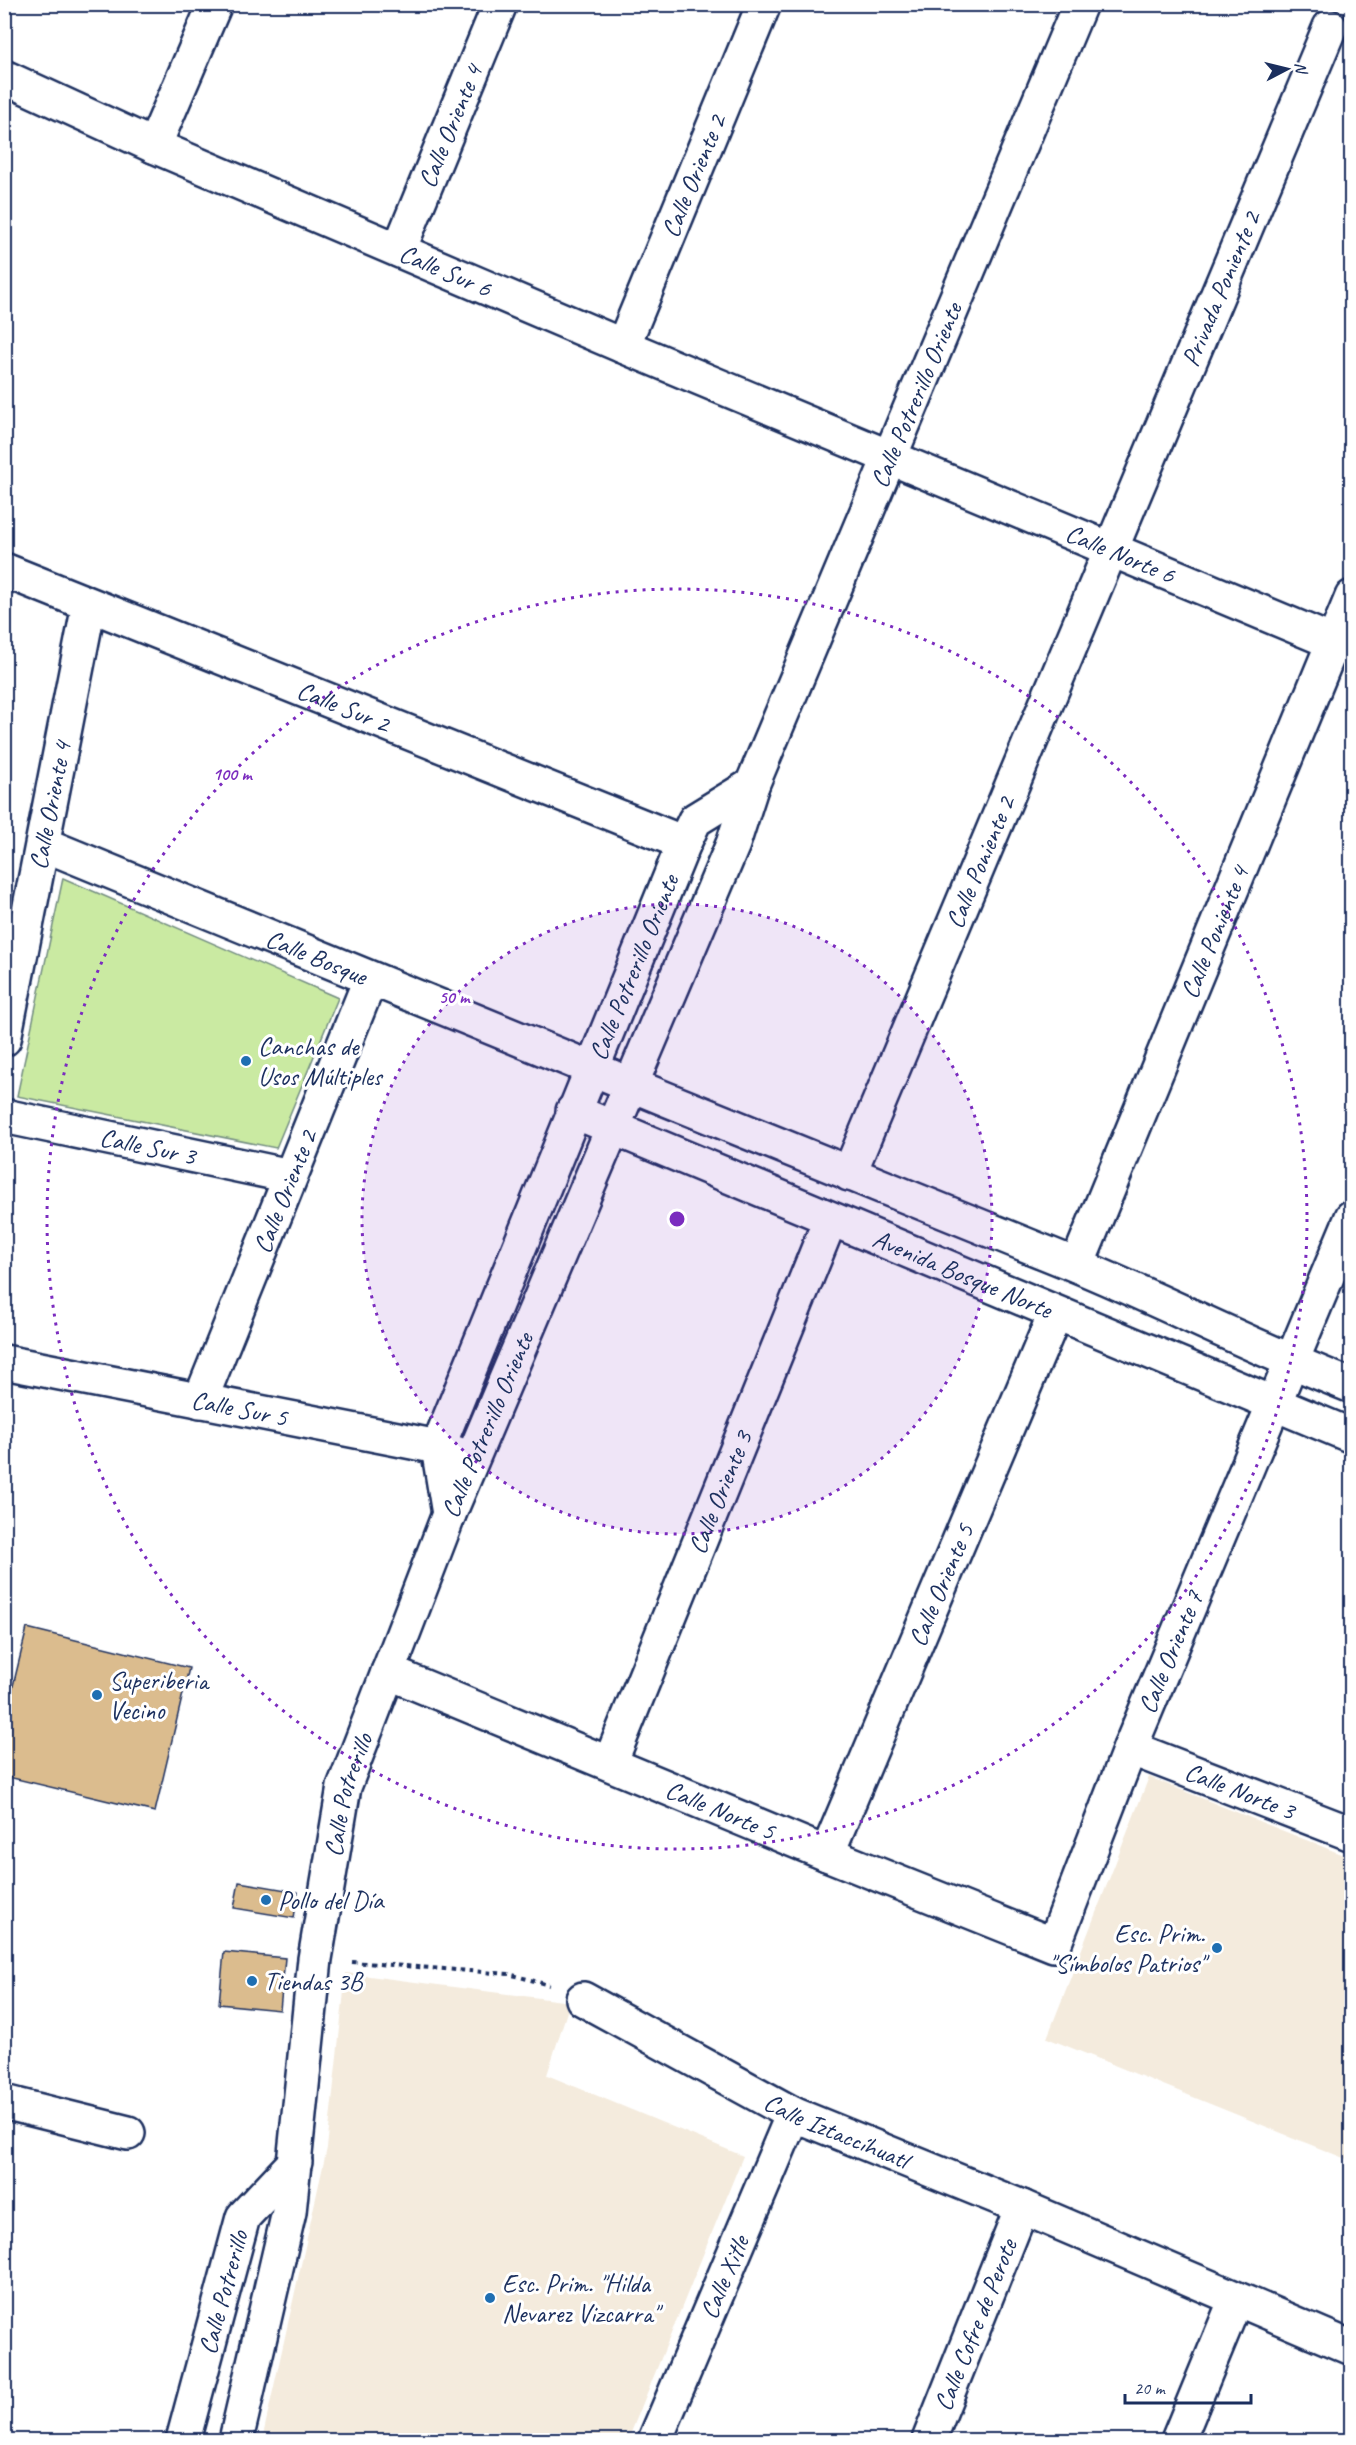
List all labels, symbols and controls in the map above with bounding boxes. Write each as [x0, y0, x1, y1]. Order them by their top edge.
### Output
north arrow [1257, 39, 1317, 99]
street label: Calle Oriente 4 [410, 58, 491, 192]
text: N [1290, 61, 1312, 76]
street label: Calle Oriente 2 [653, 108, 734, 242]
street label: Privada Poniente 2 [1173, 204, 1268, 371]
street label: Calle Sur 6 [394, 236, 498, 305]
street label: Calle Potrerillo Oriente [862, 296, 970, 492]
street label: Calle Norte 6 [1061, 516, 1181, 591]
street label: Calle Sur 2 [293, 673, 397, 741]
street label: Calle Oriente 4 [21, 736, 79, 872]
text: 100 m [213, 763, 253, 785]
street label: Calle Poniente 2 [937, 789, 1023, 933]
street label: Calle Poniente 4 [1172, 859, 1257, 1003]
street label: Calle Potrerillo Oriente [581, 868, 687, 1065]
street label: Calle Bosque [261, 921, 374, 993]
text: 50 m [439, 986, 471, 1008]
place label: Canchas de Usos Múltiples [258, 1030, 384, 1093]
marker: Canchas de Usos Múltiples [239, 1054, 253, 1068]
street label: Calle Sur 3 [97, 1120, 201, 1173]
street label: Calle Oriente 2 [245, 1123, 325, 1258]
centre of rings [667, 1209, 687, 1229]
street label: Avenida Bosque Norte [868, 1222, 1058, 1326]
street label: Calle Potrerillo Oriente [433, 1326, 541, 1522]
street label: Calle Sur 5 [189, 1383, 291, 1434]
street label: Calle Oriente 3 [680, 1424, 760, 1559]
street label: Calle Oriente 5 [900, 1518, 981, 1651]
street label: Calle Oriente 7 [1130, 1585, 1211, 1718]
place label: Superiberia Vecino [109, 1664, 210, 1727]
marker: Superiberia Vecino [90, 1688, 104, 1702]
street label: Calle Potrerillo [316, 1727, 380, 1859]
street label: Calle Norte 3 [1180, 1754, 1302, 1828]
street label: Calle Norte 5 [661, 1772, 781, 1848]
place label: Pollo del Día [278, 1884, 385, 1917]
marker: Pollo del Día [259, 1893, 273, 1907]
place label: Esc. Prim. "Símbolos Patrios" [1049, 1917, 1210, 1980]
marker: Esc. Prim. "Símbolos Patrios" [1210, 1941, 1224, 1955]
place label: Tiendas 3B [264, 1965, 364, 1998]
marker: Tiendas 3B [245, 1974, 259, 1988]
street label: Calle Iztaccíhuatl [758, 2085, 918, 2178]
street label: Calle Potrerillo [190, 2225, 256, 2358]
street label: Calle Xitle [692, 2228, 757, 2324]
street label: Calle Cofre de Perote [926, 2233, 1025, 2415]
place label: Esc. Prim. "Hilda Nevarez Vizcarra" [502, 2267, 663, 2330]
marker: Esc. Prim. "Hilda Nevarez Vizcarra" [483, 2291, 497, 2305]
scale bar [1125, 2367, 1251, 2405]
text: 20 m [1134, 2377, 1167, 2399]

